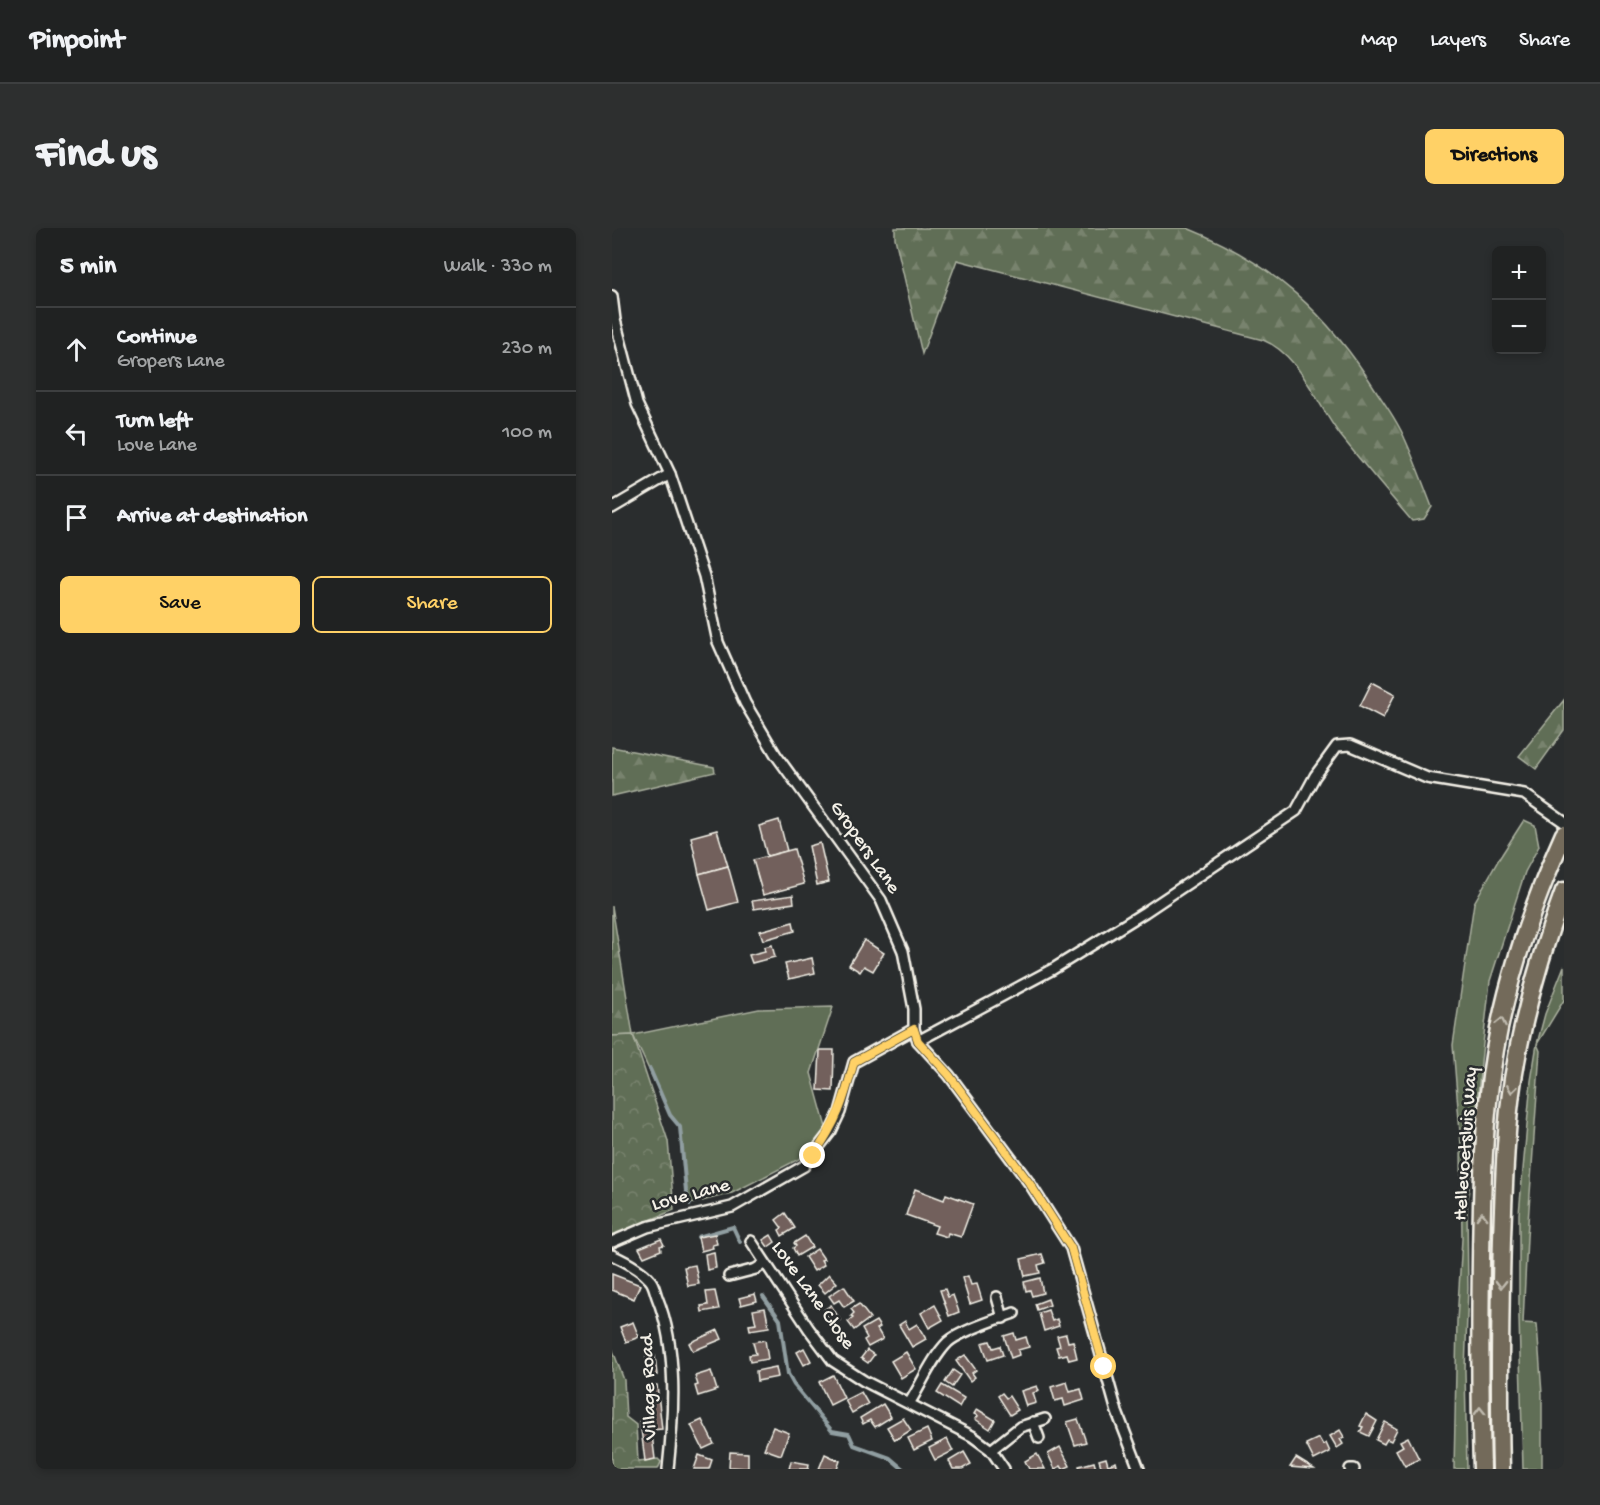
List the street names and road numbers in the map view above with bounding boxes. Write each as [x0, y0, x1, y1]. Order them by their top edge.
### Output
street label: Gropers Lane [824, 797, 905, 899]
street label: Hellevoetsluis Way [1450, 1066, 1484, 1222]
street label: Love Lane [649, 1174, 733, 1217]
street label: Love Lane Close [765, 1238, 859, 1355]
street label: Village Road [637, 1332, 663, 1441]

